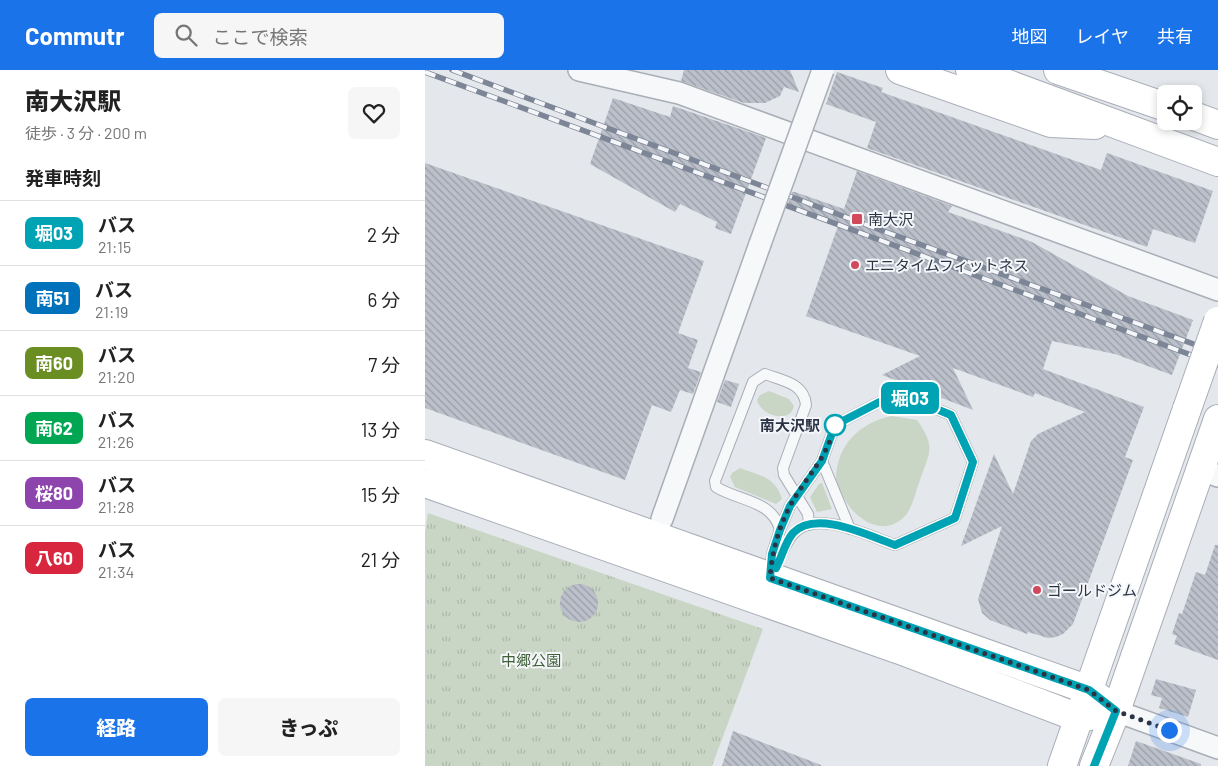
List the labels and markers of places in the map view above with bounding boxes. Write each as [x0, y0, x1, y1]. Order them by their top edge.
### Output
place label: 南大沢 [868, 210, 913, 228]
marker: 南大沢 [850, 212, 864, 226]
place label: エニタイムフィットネス [865, 256, 1029, 274]
marker: エニタイムフィットネス [849, 259, 861, 271]
marker: 南大沢駅 [824, 414, 846, 436]
place label: 南大沢駅 [760, 416, 820, 434]
place label: ゴールドジム [1047, 581, 1137, 599]
marker: ゴールドジム [1031, 584, 1043, 596]

